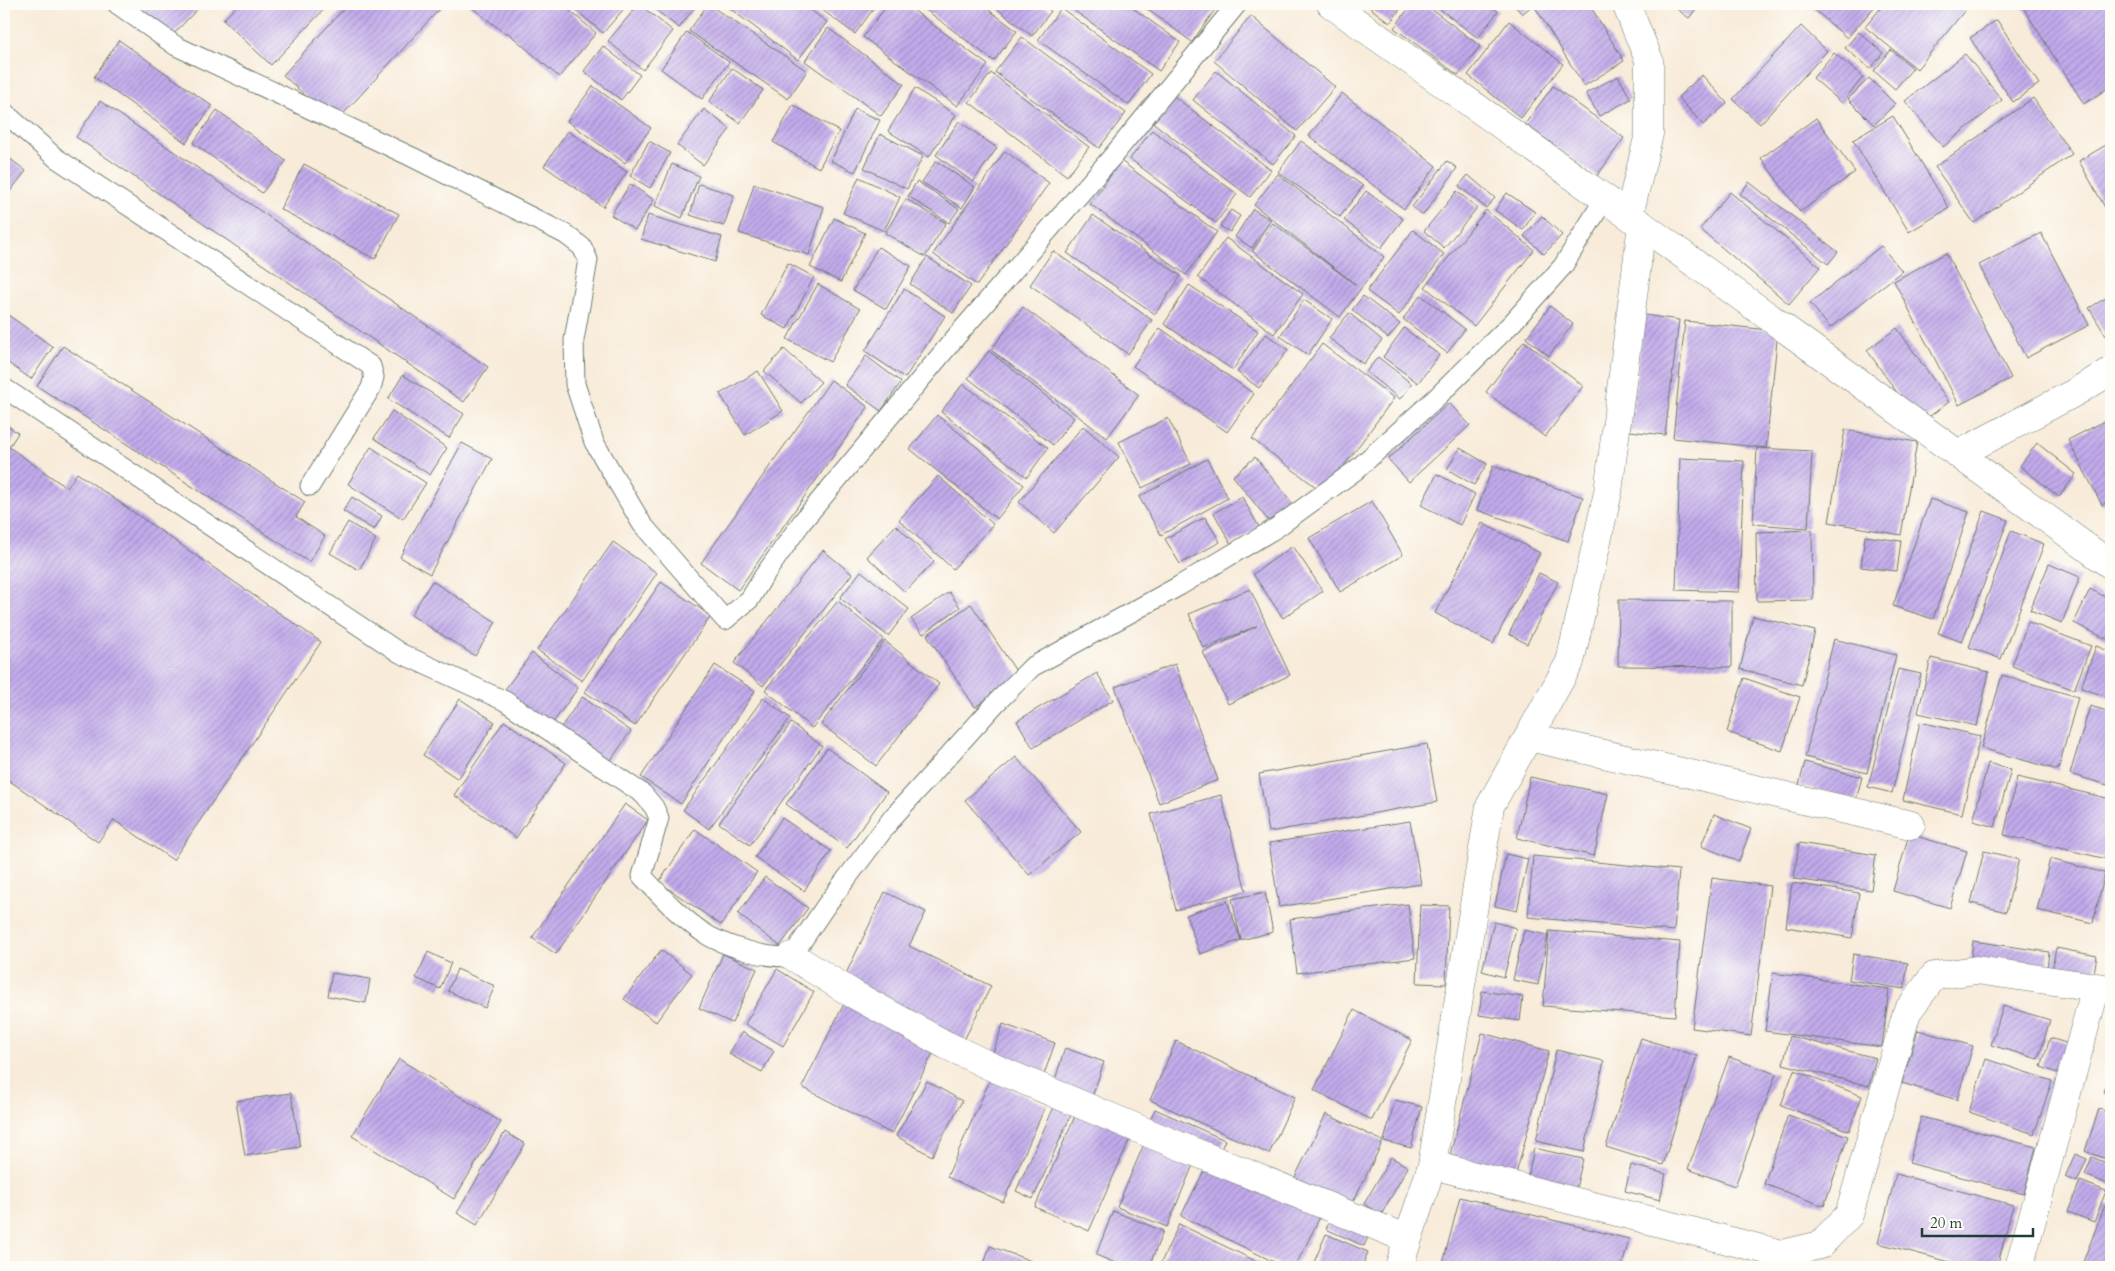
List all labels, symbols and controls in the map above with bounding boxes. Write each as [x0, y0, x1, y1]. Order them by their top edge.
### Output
scale bar [1922, 1206, 2034, 1238]
text: 20 m [1930, 1213, 1962, 1233]

